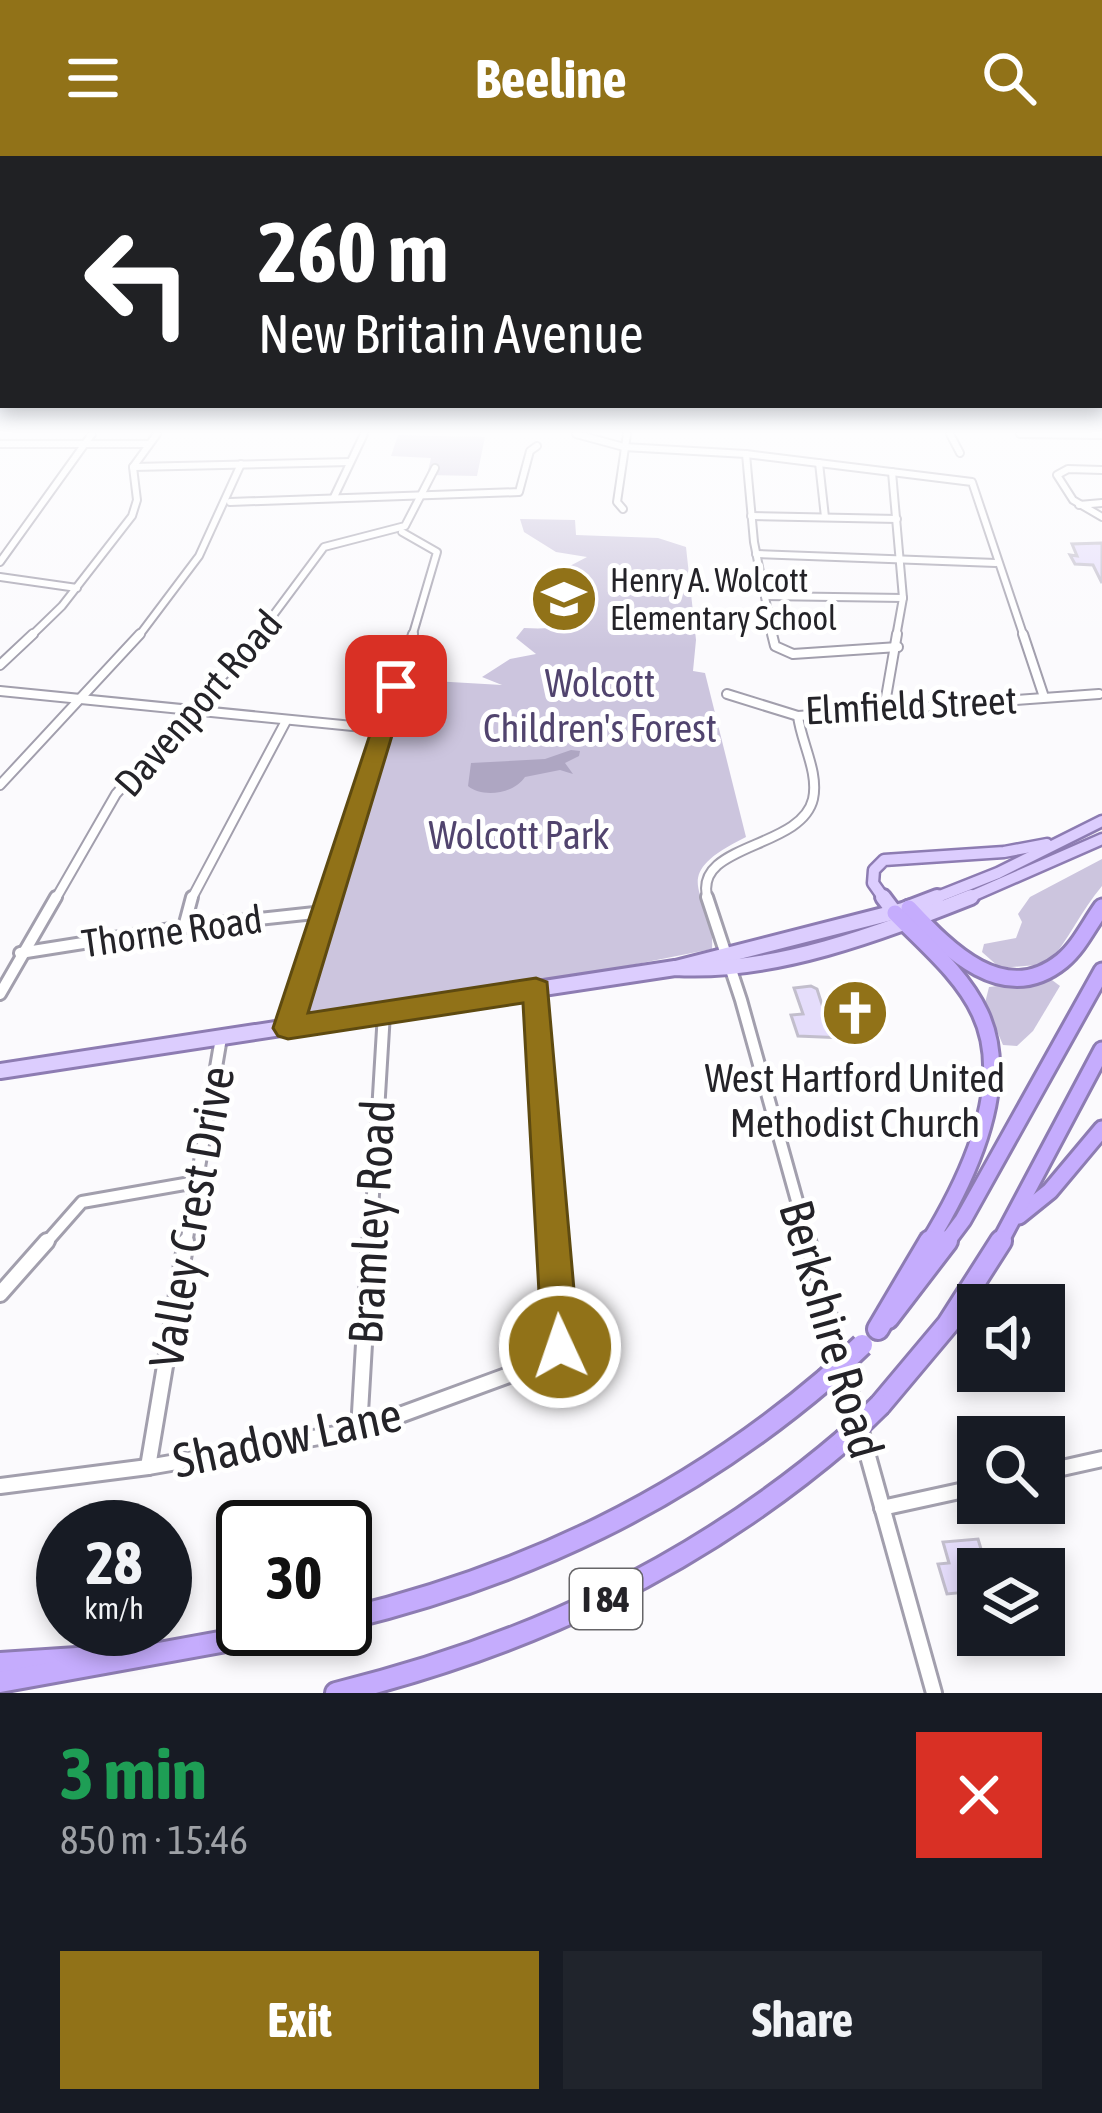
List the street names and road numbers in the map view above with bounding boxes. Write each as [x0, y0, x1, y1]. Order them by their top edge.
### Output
street label: Davenport Road [106, 601, 290, 805]
street label: Elmfield Street [804, 677, 1018, 733]
street label: Thorne Road [79, 897, 265, 965]
street label: Valley Crest Drive [137, 1062, 245, 1372]
street label: Bramley Road [337, 1099, 405, 1345]
street label: Berkshire Road [769, 1194, 895, 1464]
street label: Shadow Lane [168, 1386, 406, 1488]
road number: I 84 [570, 1569, 642, 1629]

